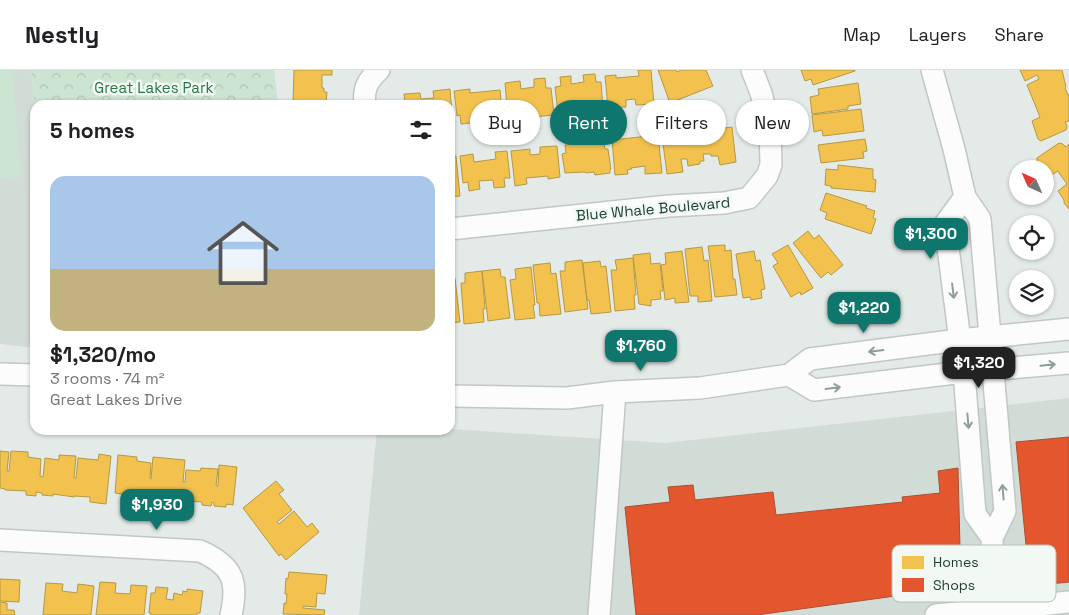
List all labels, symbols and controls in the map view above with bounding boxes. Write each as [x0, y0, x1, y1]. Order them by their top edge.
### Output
text: Nestly [25, 19, 99, 50]
text: Map [843, 23, 881, 46]
text: Layers [909, 23, 966, 46]
text: Share [994, 23, 1044, 46]
park label: Great Lakes Park [94, 78, 214, 97]
chip: Buy [470, 100, 540, 145]
chip: Rent [550, 100, 627, 145]
chip: Filters [637, 100, 726, 145]
chip: New [736, 100, 809, 145]
icon: filters [407, 116, 435, 144]
text: 5 homes [50, 117, 135, 144]
north arrow [1009, 160, 1054, 205]
map controls [1009, 160, 1054, 315]
street label: Blue Whale Boulevard [575, 192, 731, 225]
icon: home [198, 208, 288, 298]
button: locate [1009, 215, 1054, 260]
pin: $1,300 [890, 218, 972, 260]
text: $1,300 [905, 223, 957, 244]
button: layers [1009, 270, 1054, 315]
one-way arrow [948, 282, 958, 298]
pin: $1,220 [823, 292, 905, 334]
text: $1,220 [838, 297, 890, 318]
pin: $1,760 [600, 330, 682, 372]
text: $1,760 [616, 335, 666, 356]
text: $1,320/mo [50, 341, 156, 368]
one-way arrow [868, 346, 884, 356]
pin: $1,320 [938, 346, 1020, 389]
text: $1,320 [953, 352, 1005, 373]
one-way arrow [1039, 360, 1055, 370]
text: 3 rooms · 74 m² [50, 368, 165, 389]
one-way arrow [825, 383, 841, 393]
text: Great Lakes Drive [50, 389, 182, 410]
one-way arrow [963, 413, 973, 429]
one-way arrow [998, 485, 1008, 501]
pin: $1,930 [116, 488, 198, 531]
text: $1,930 [131, 494, 183, 515]
legend [892, 545, 1056, 602]
text: Homes [933, 553, 979, 571]
text: Shops [933, 576, 975, 594]

